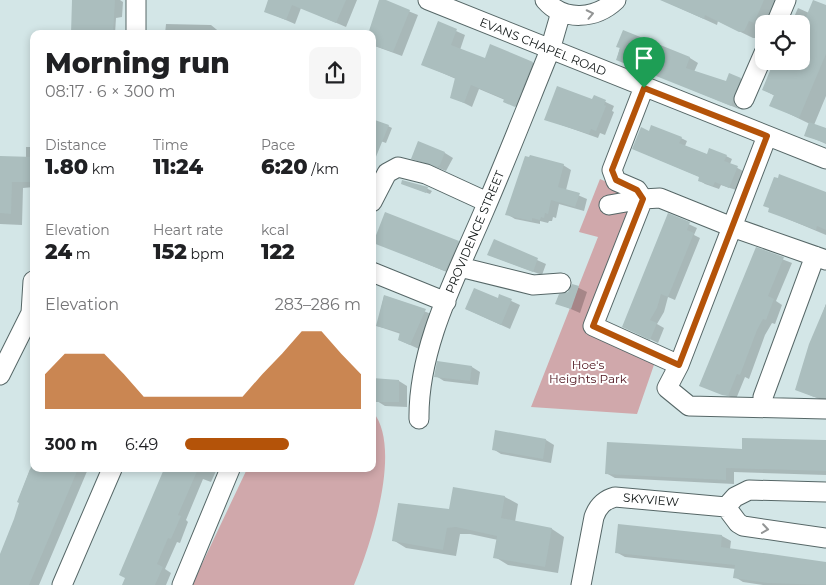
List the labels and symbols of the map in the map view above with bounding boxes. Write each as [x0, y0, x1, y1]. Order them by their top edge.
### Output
one-way arrow [586, 9, 595, 20]
street label: EVANS CHAPEL ROAD [478, 14, 609, 79]
pin [623, 37, 665, 88]
street label: PROVIDENCE STREET [442, 168, 507, 295]
park label: Hoe's Heights Park [549, 357, 628, 386]
street label: SKYVIEW [623, 490, 680, 509]
one-way arrow [762, 523, 770, 534]

